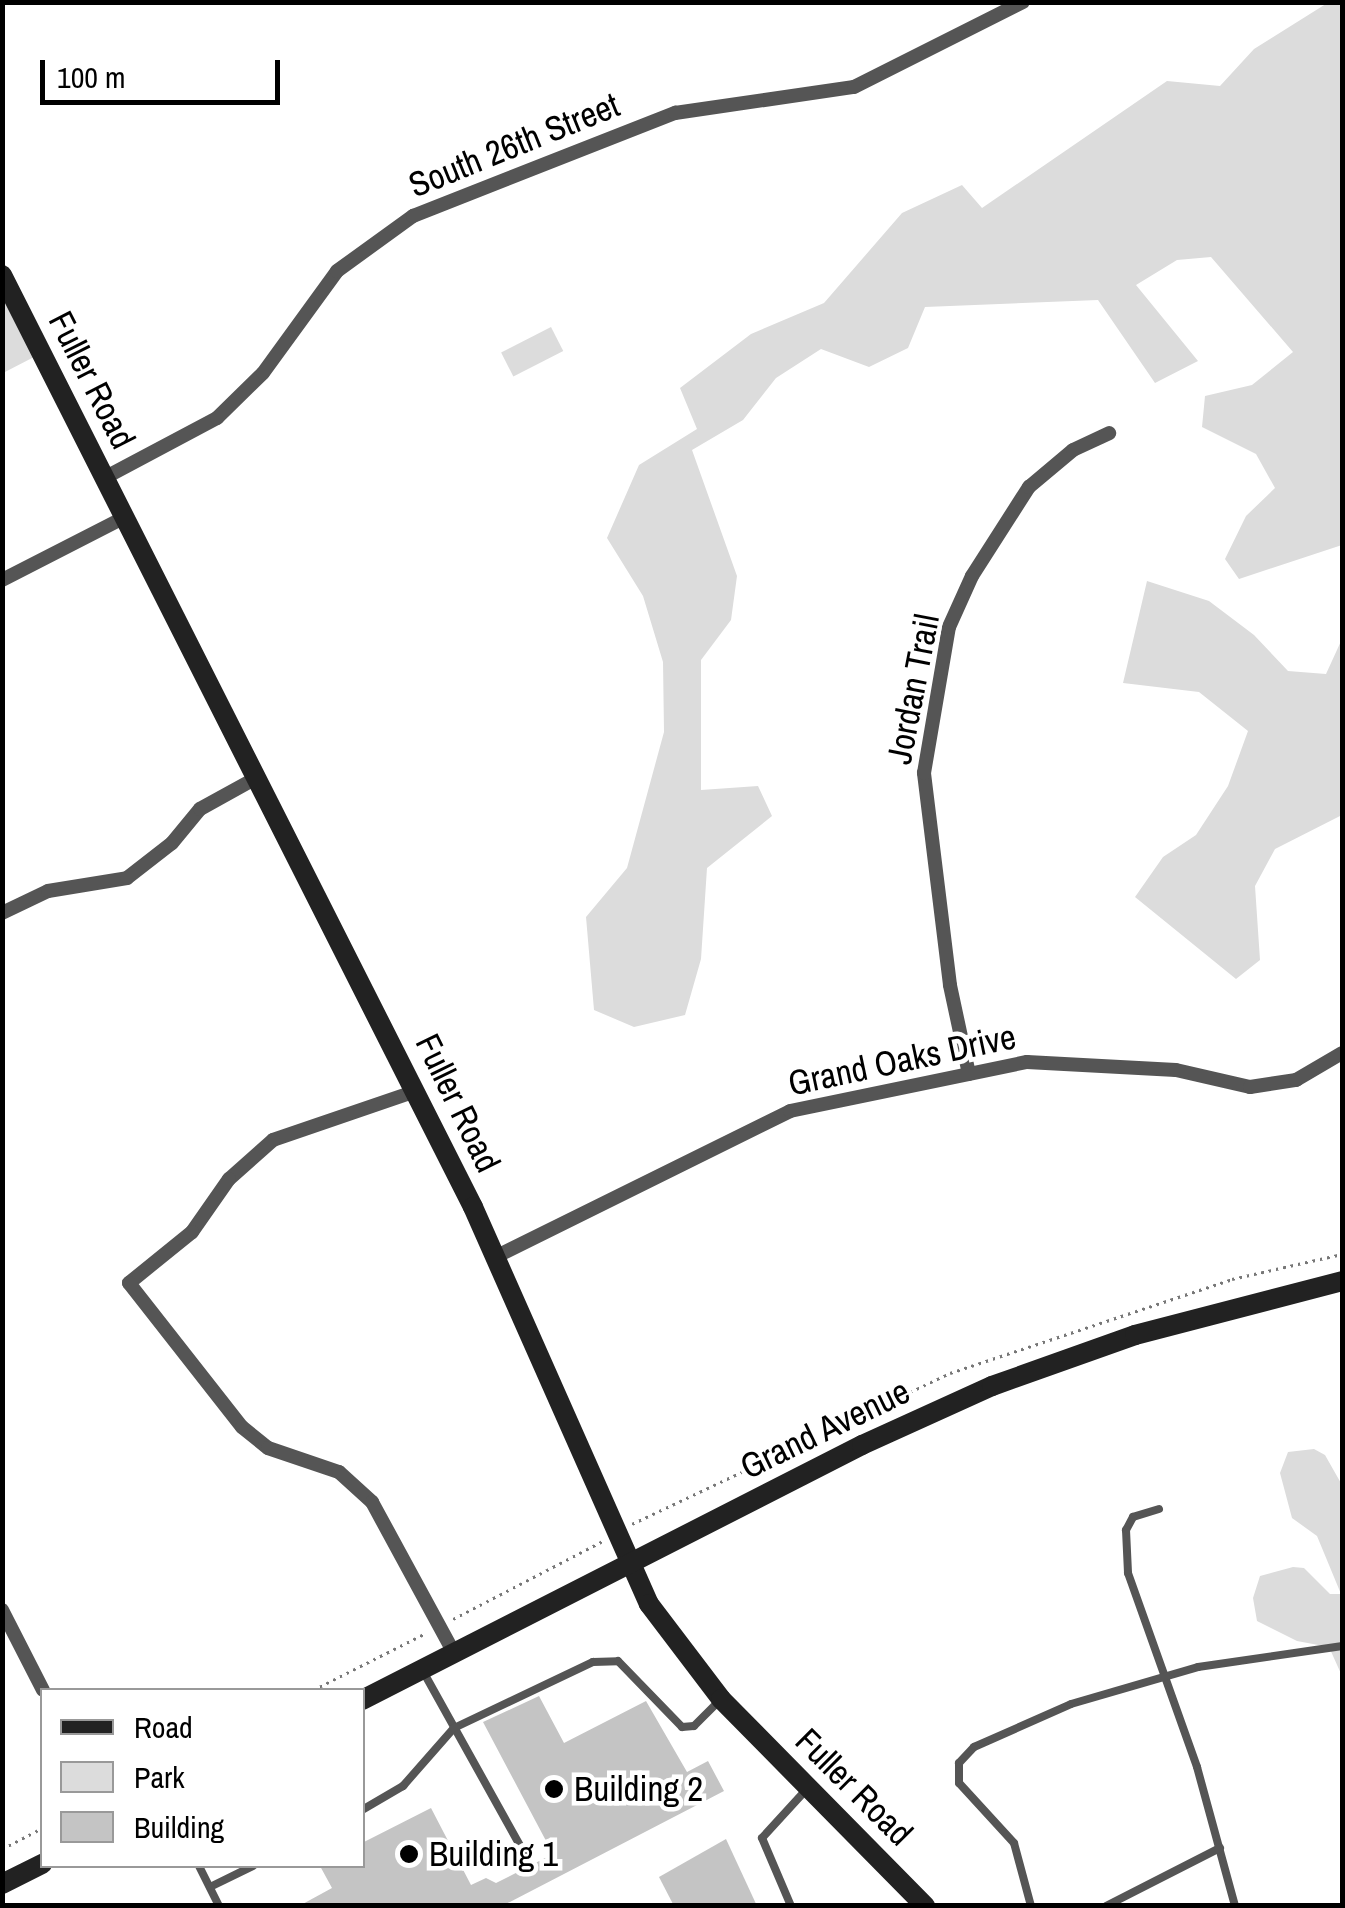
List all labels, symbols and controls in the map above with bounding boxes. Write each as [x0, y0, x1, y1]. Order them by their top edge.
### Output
scale bar [45, 40, 285, 102]
text: 100 m [57, 57, 125, 97]
street label: South 26th Street [403, 84, 625, 206]
street label: Fuller Road [40, 304, 144, 456]
street label: Jordan Trail [878, 610, 948, 768]
street label: Grand Oaks Drive [785, 1015, 1019, 1105]
street label: Fuller Road [407, 1027, 509, 1179]
street label: Grand Avenue [733, 1370, 917, 1488]
legend [40, 1688, 365, 1868]
text: Road [134, 1707, 193, 1747]
street label: Fuller Road [787, 1720, 921, 1854]
text: Park [134, 1757, 185, 1797]
place label: Building 2 [574, 1768, 703, 1810]
marker: Building 2 [543, 1778, 565, 1800]
text: Building [134, 1807, 224, 1847]
place label: Building 1 [429, 1833, 558, 1875]
marker: Building 1 [398, 1843, 420, 1865]

